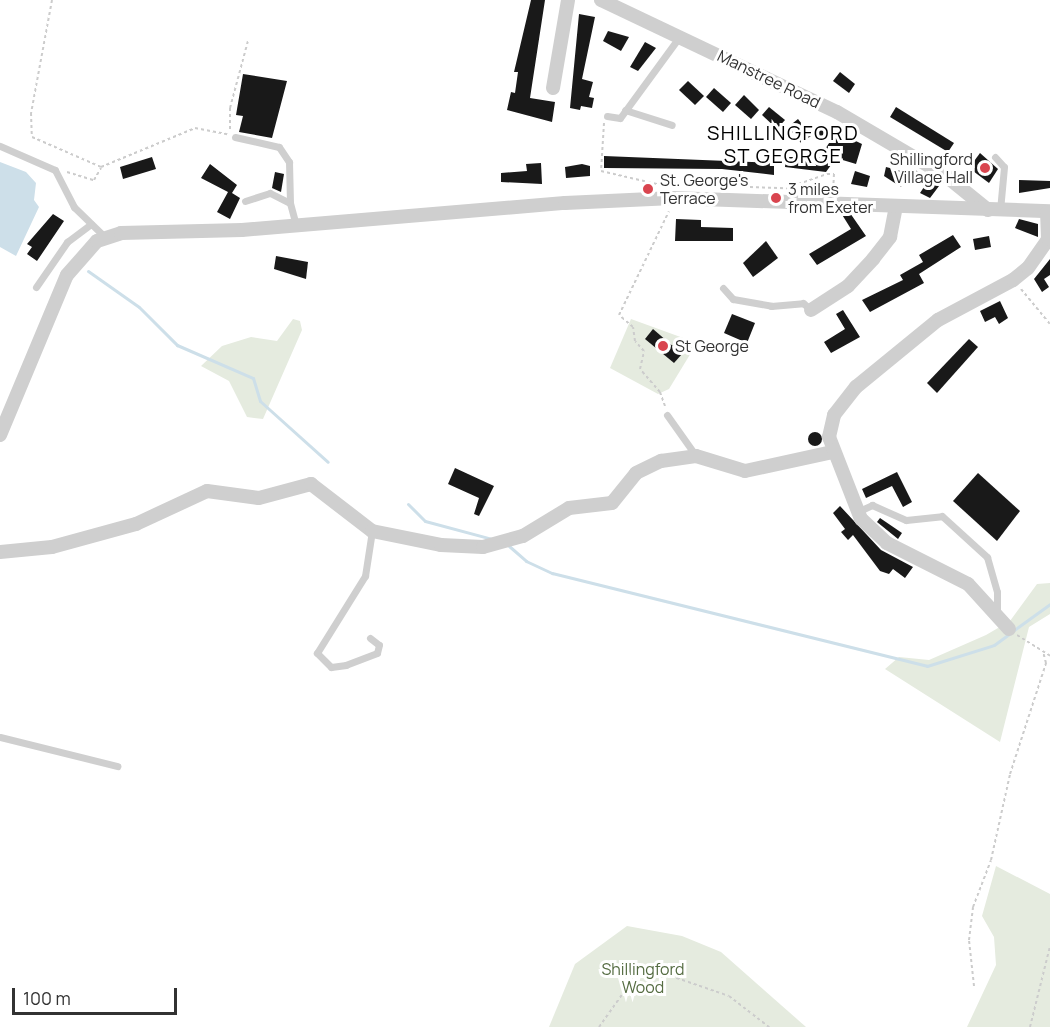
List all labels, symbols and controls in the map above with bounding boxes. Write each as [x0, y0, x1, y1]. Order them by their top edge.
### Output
street label: Manstree Road [714, 46, 824, 112]
district label: SHILLINGFORD ST GEORGE [707, 121, 859, 168]
place label: Shillingford Village Hall [890, 149, 973, 187]
marker: Shillingford Village Hall [978, 161, 992, 175]
place label: St. George's Terrace [660, 170, 748, 208]
place label: 3 miles from Exeter [788, 179, 873, 217]
marker: St. George's Terrace [641, 182, 655, 196]
marker: 3 miles from Exeter [769, 191, 783, 205]
place label: St George [675, 336, 749, 356]
marker: St George [656, 339, 670, 353]
park label: Shillingford Wood [601, 959, 685, 997]
scale bar [15, 976, 180, 1014]
text: 100 m [23, 986, 71, 1010]

